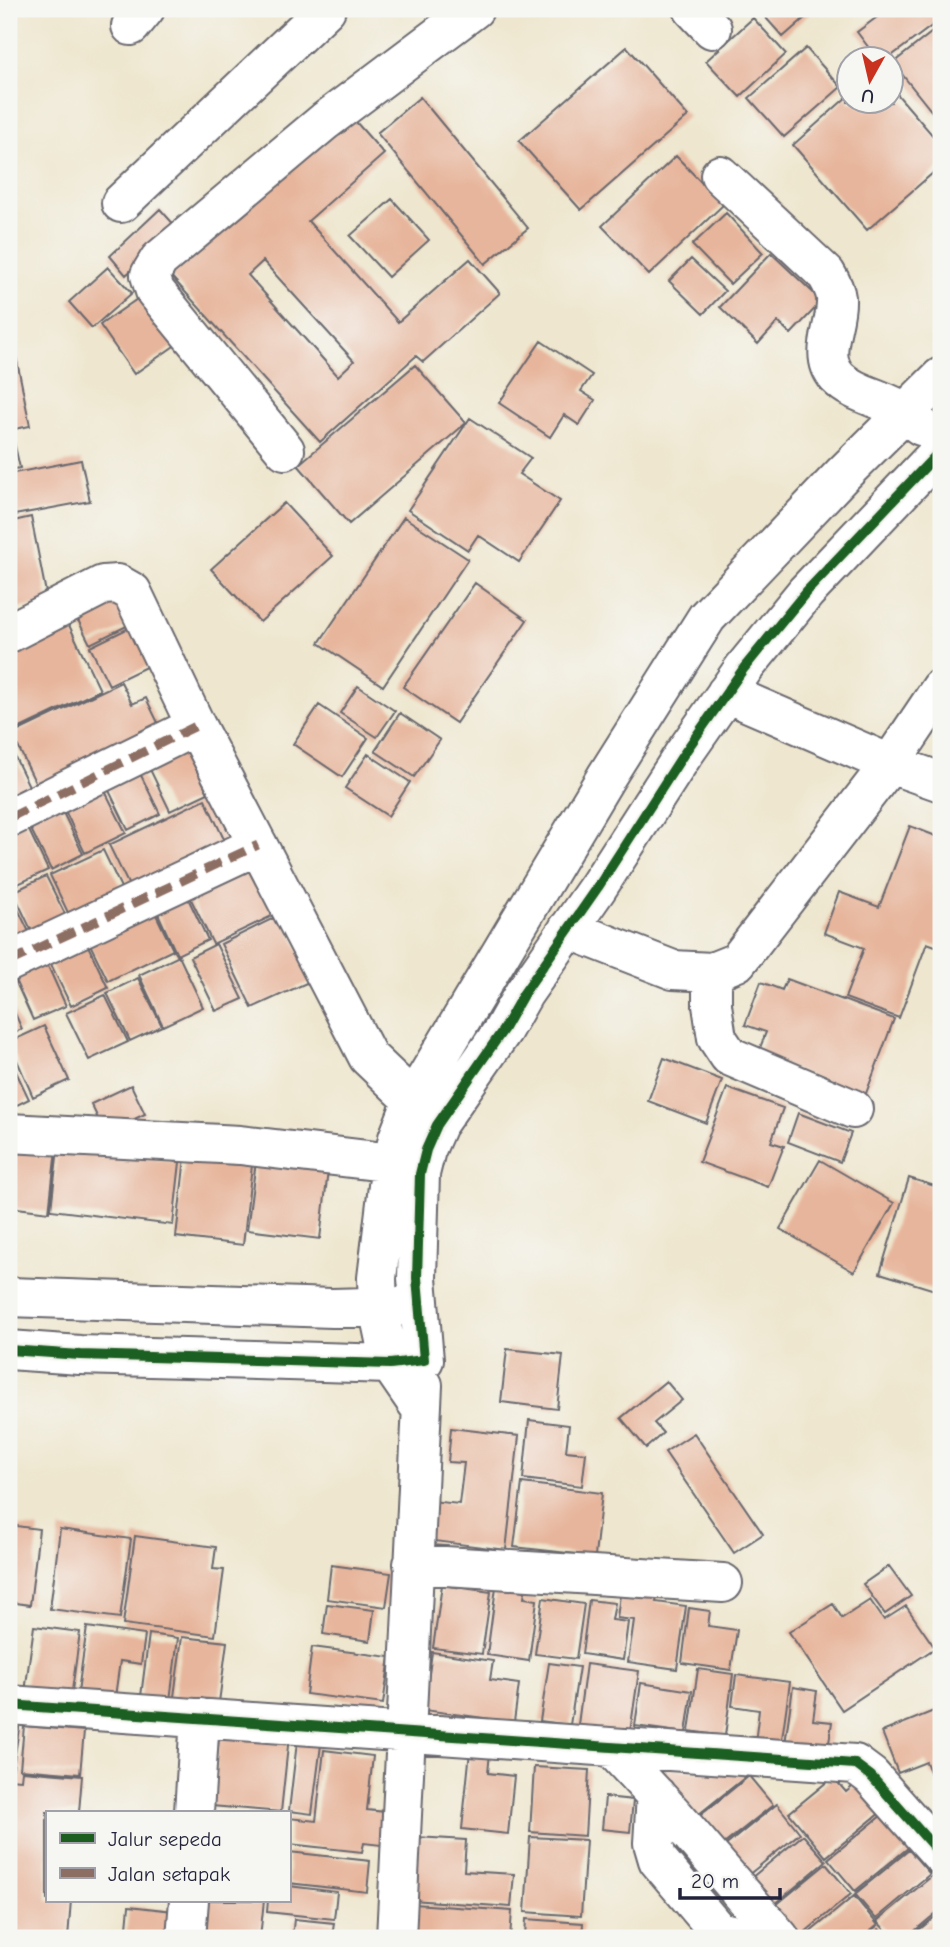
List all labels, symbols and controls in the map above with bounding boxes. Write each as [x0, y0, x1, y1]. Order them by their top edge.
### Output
north arrow [834, 46, 904, 116]
text: U [860, 84, 876, 108]
legend [46, 1811, 290, 1902]
text: Jalur sepeda [108, 1827, 222, 1851]
scale bar [680, 1856, 780, 1900]
text: Jalan setapak [108, 1862, 230, 1886]
text: 20 m [691, 1869, 739, 1893]

